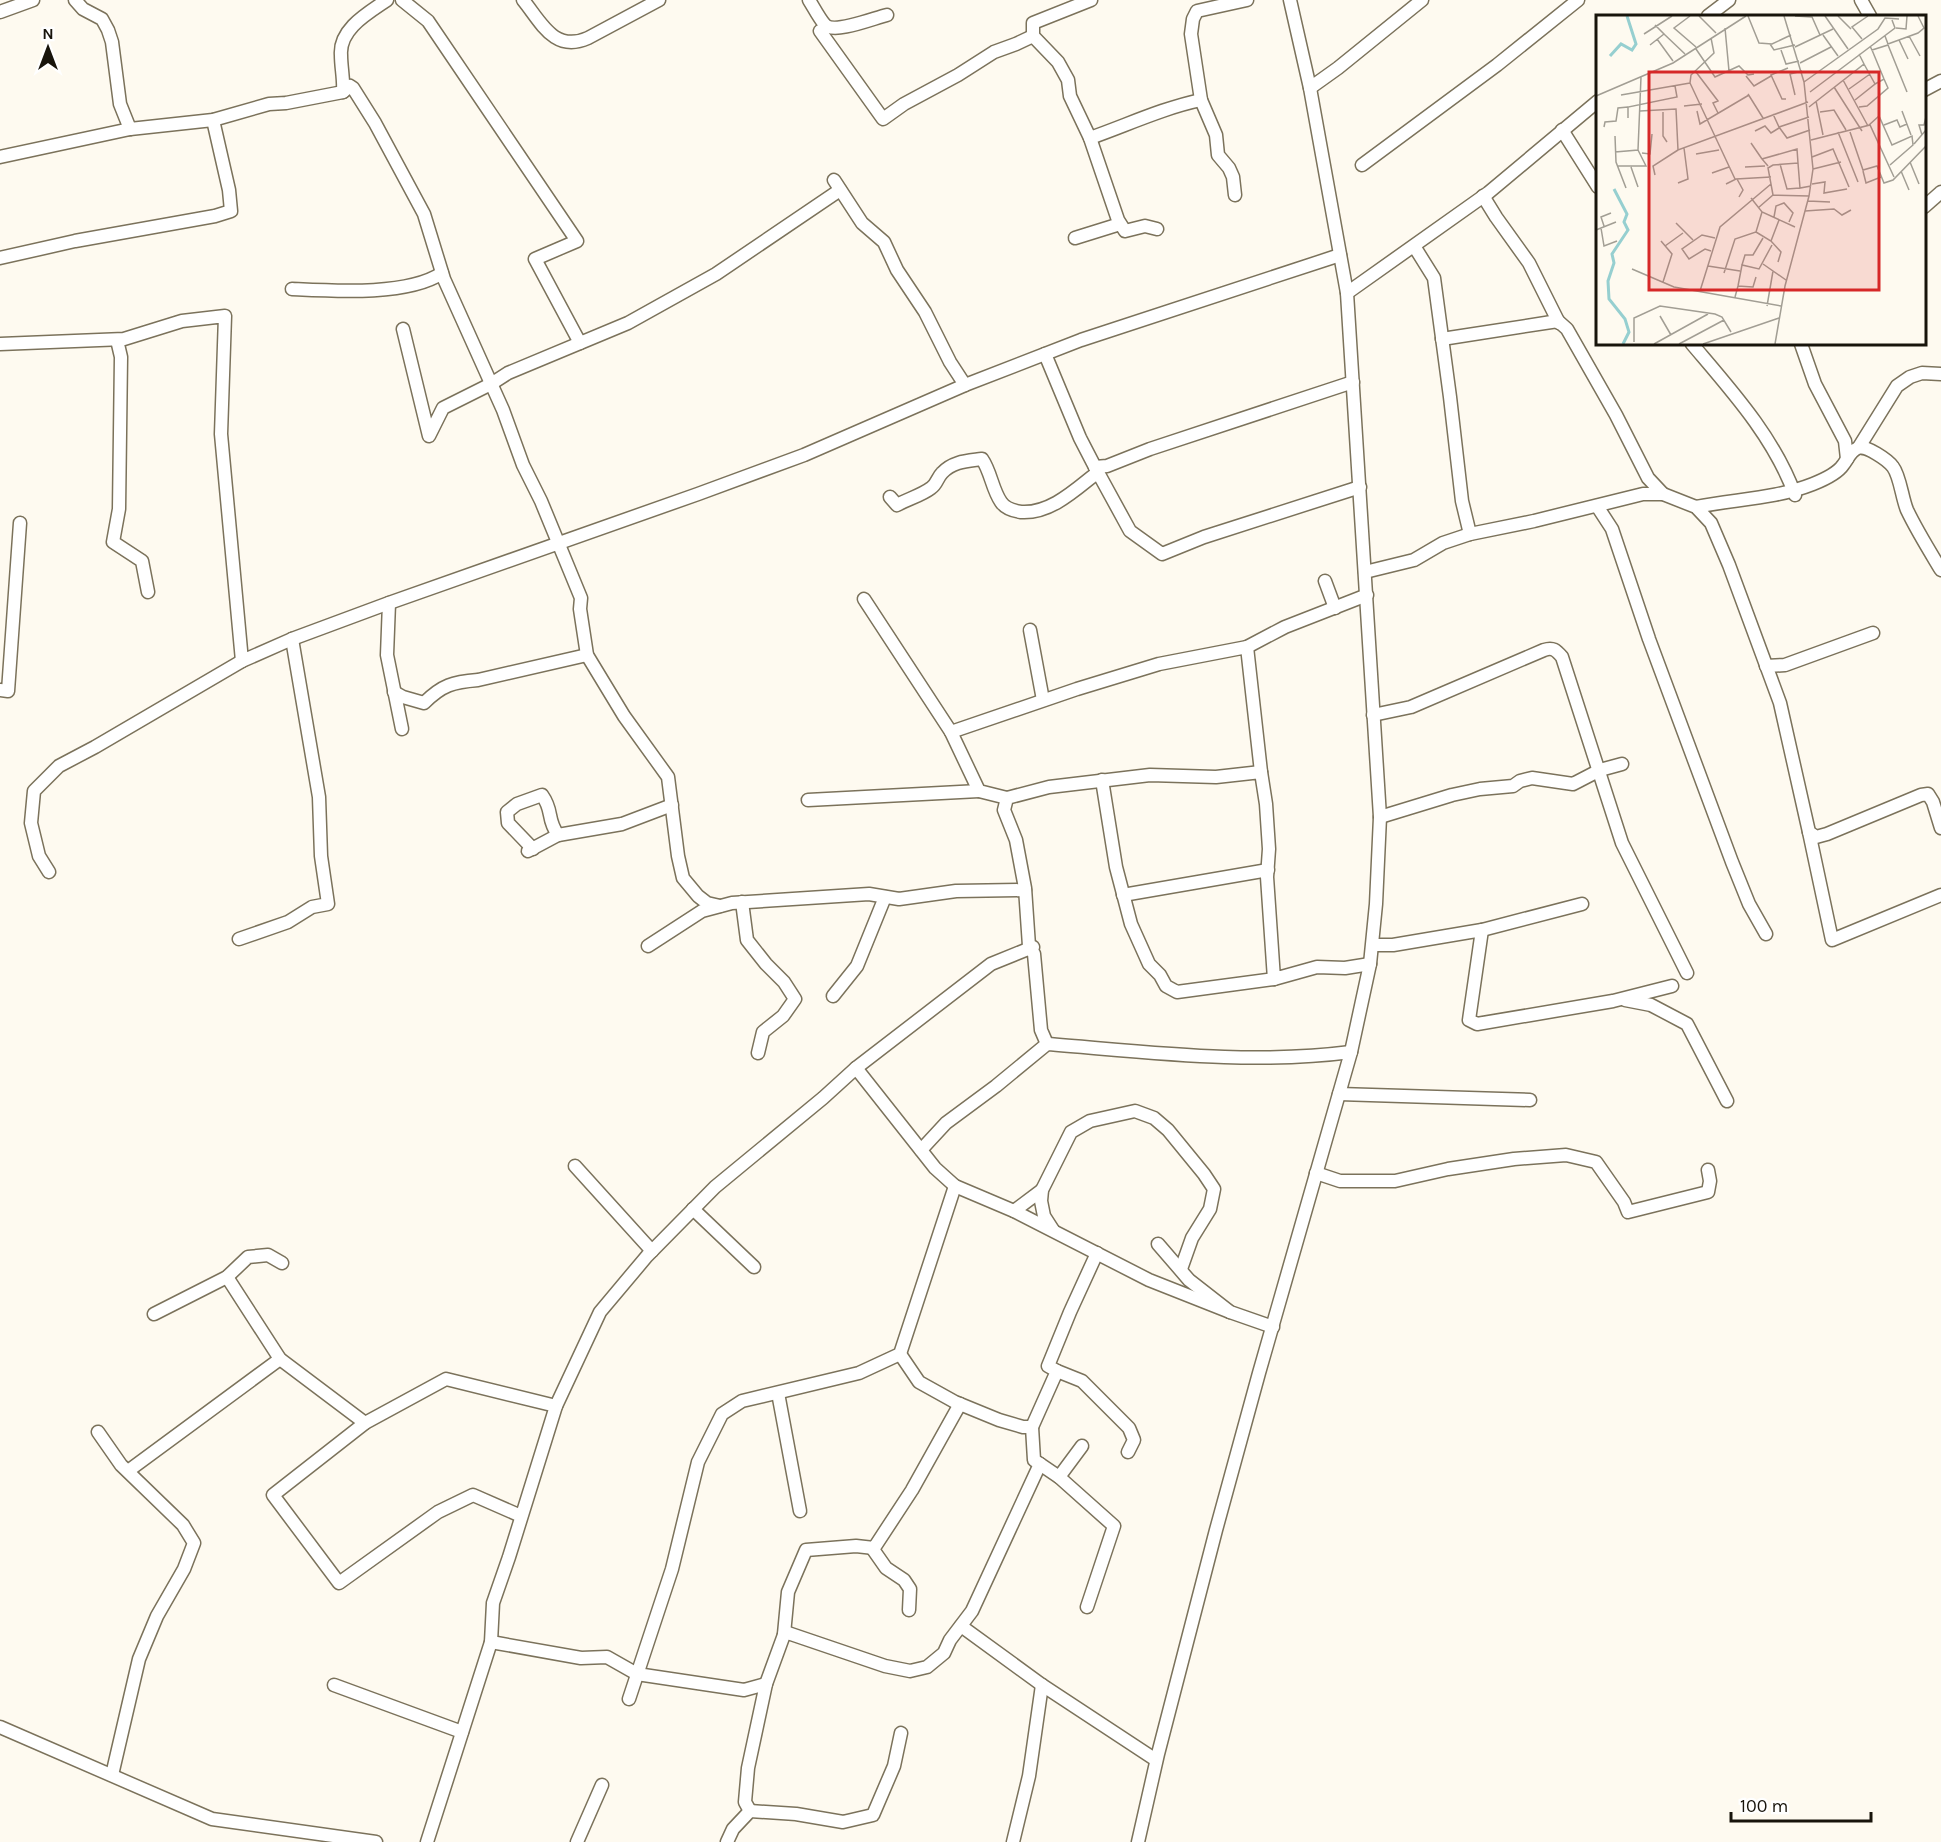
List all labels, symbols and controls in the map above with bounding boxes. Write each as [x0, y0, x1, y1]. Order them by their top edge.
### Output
inset map [1596, 15, 1926, 345]
north arrow [18, 18, 78, 78]
text: N [42, 24, 54, 43]
scale bar [1731, 1785, 1870, 1823]
text: 100 m [1740, 1795, 1788, 1817]

